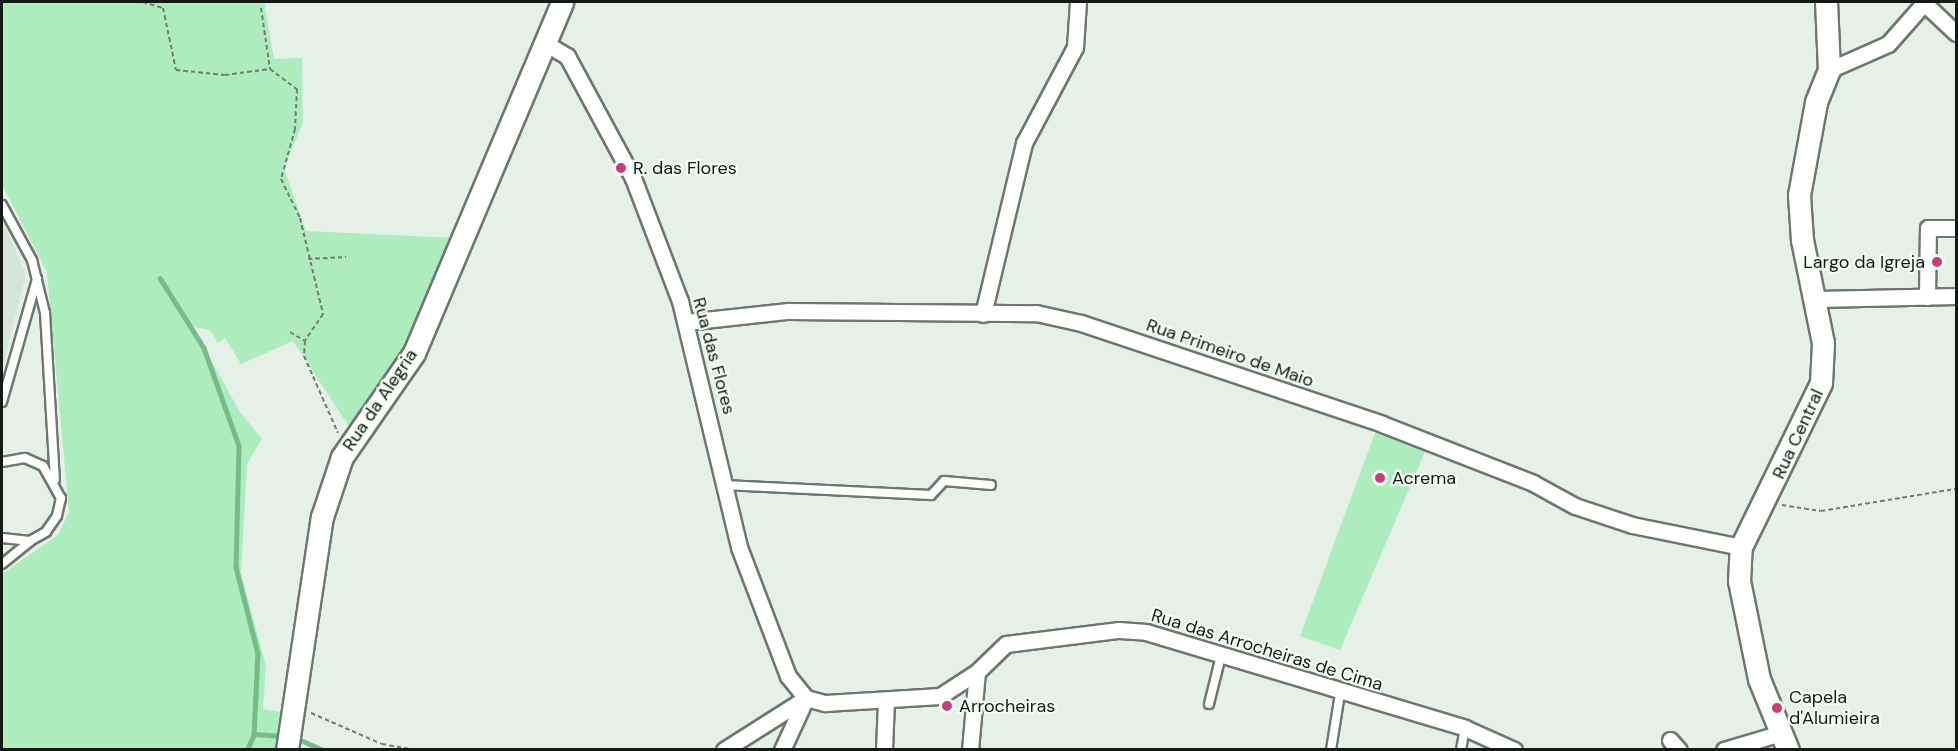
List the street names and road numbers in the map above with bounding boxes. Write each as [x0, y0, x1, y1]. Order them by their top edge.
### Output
street label: Rua das Flores [688, 295, 740, 417]
street label: Rua Primeiro de Maio [1143, 314, 1317, 392]
street label: Rua da Alegria [338, 345, 422, 455]
street label: Rua Central [1768, 386, 1828, 482]
street label: Rua das Arrocheiras de Cima [1149, 604, 1385, 696]

